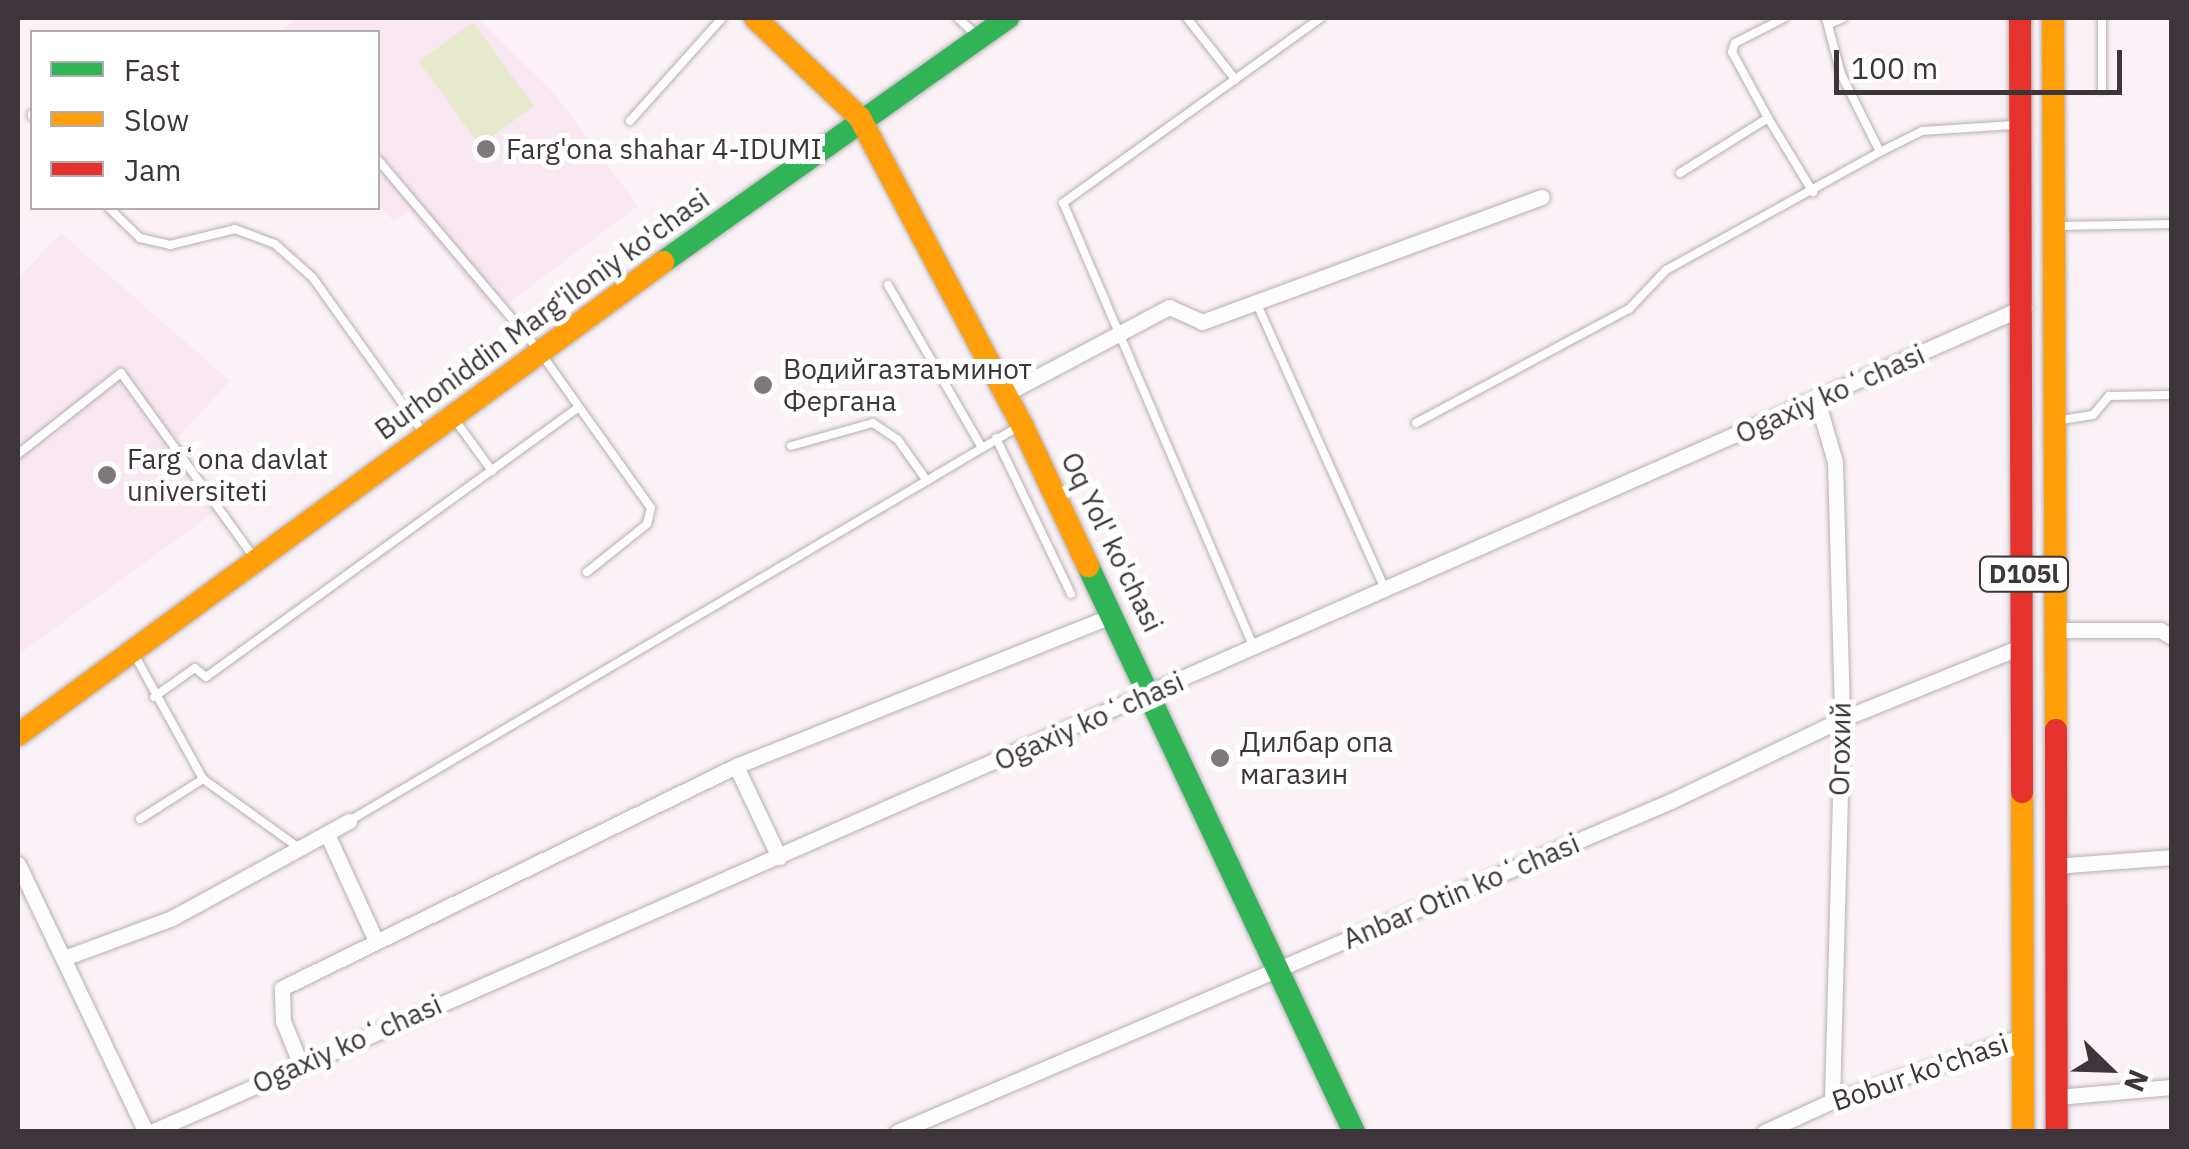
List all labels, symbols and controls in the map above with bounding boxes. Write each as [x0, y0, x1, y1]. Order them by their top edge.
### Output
legend [30, 30, 380, 210]
scale bar [1839, 30, 2126, 92]
text: 100 m [1851, 48, 1938, 87]
text: Fast [124, 50, 181, 89]
text: Slow [124, 100, 189, 139]
place label: Farg'ona shahar 4-IDUMI [506, 132, 822, 166]
marker: Farg'ona shahar 4-IDUMI [475, 138, 497, 160]
text: Jam [124, 150, 182, 189]
street label: Burhoniddin Marg'iloniy ko'chasi [368, 181, 716, 447]
street label: Ogaxiy koʻchasi [1730, 337, 1930, 451]
place label: Водийгазтаъминот Фергана [783, 352, 1032, 418]
marker: Водийгазтаъминот Фергана [752, 374, 774, 396]
place label: Fargʻona davlat universiteti [127, 442, 328, 508]
street label: Oq Yol' ko'chasi [1054, 447, 1170, 637]
marker: Fargʻona davlat universiteti [96, 464, 118, 486]
road number: D105l [1979, 554, 2069, 594]
street label: Ogaxiy koʻchasi [989, 664, 1189, 778]
street label: Огохий [1822, 702, 1858, 796]
place label: Дилбар опа магазин [1240, 725, 1393, 791]
marker: Дилбар опа магазин [1209, 747, 1231, 769]
street label: Anbar Otin koʻchasi [1338, 826, 1584, 956]
street label: Ogaxiy koʻchasi [247, 987, 447, 1101]
north arrow [2059, 1019, 2159, 1119]
street label: Bobur ko'chasi [1827, 1026, 2013, 1118]
text: N [2116, 1064, 2158, 1097]

